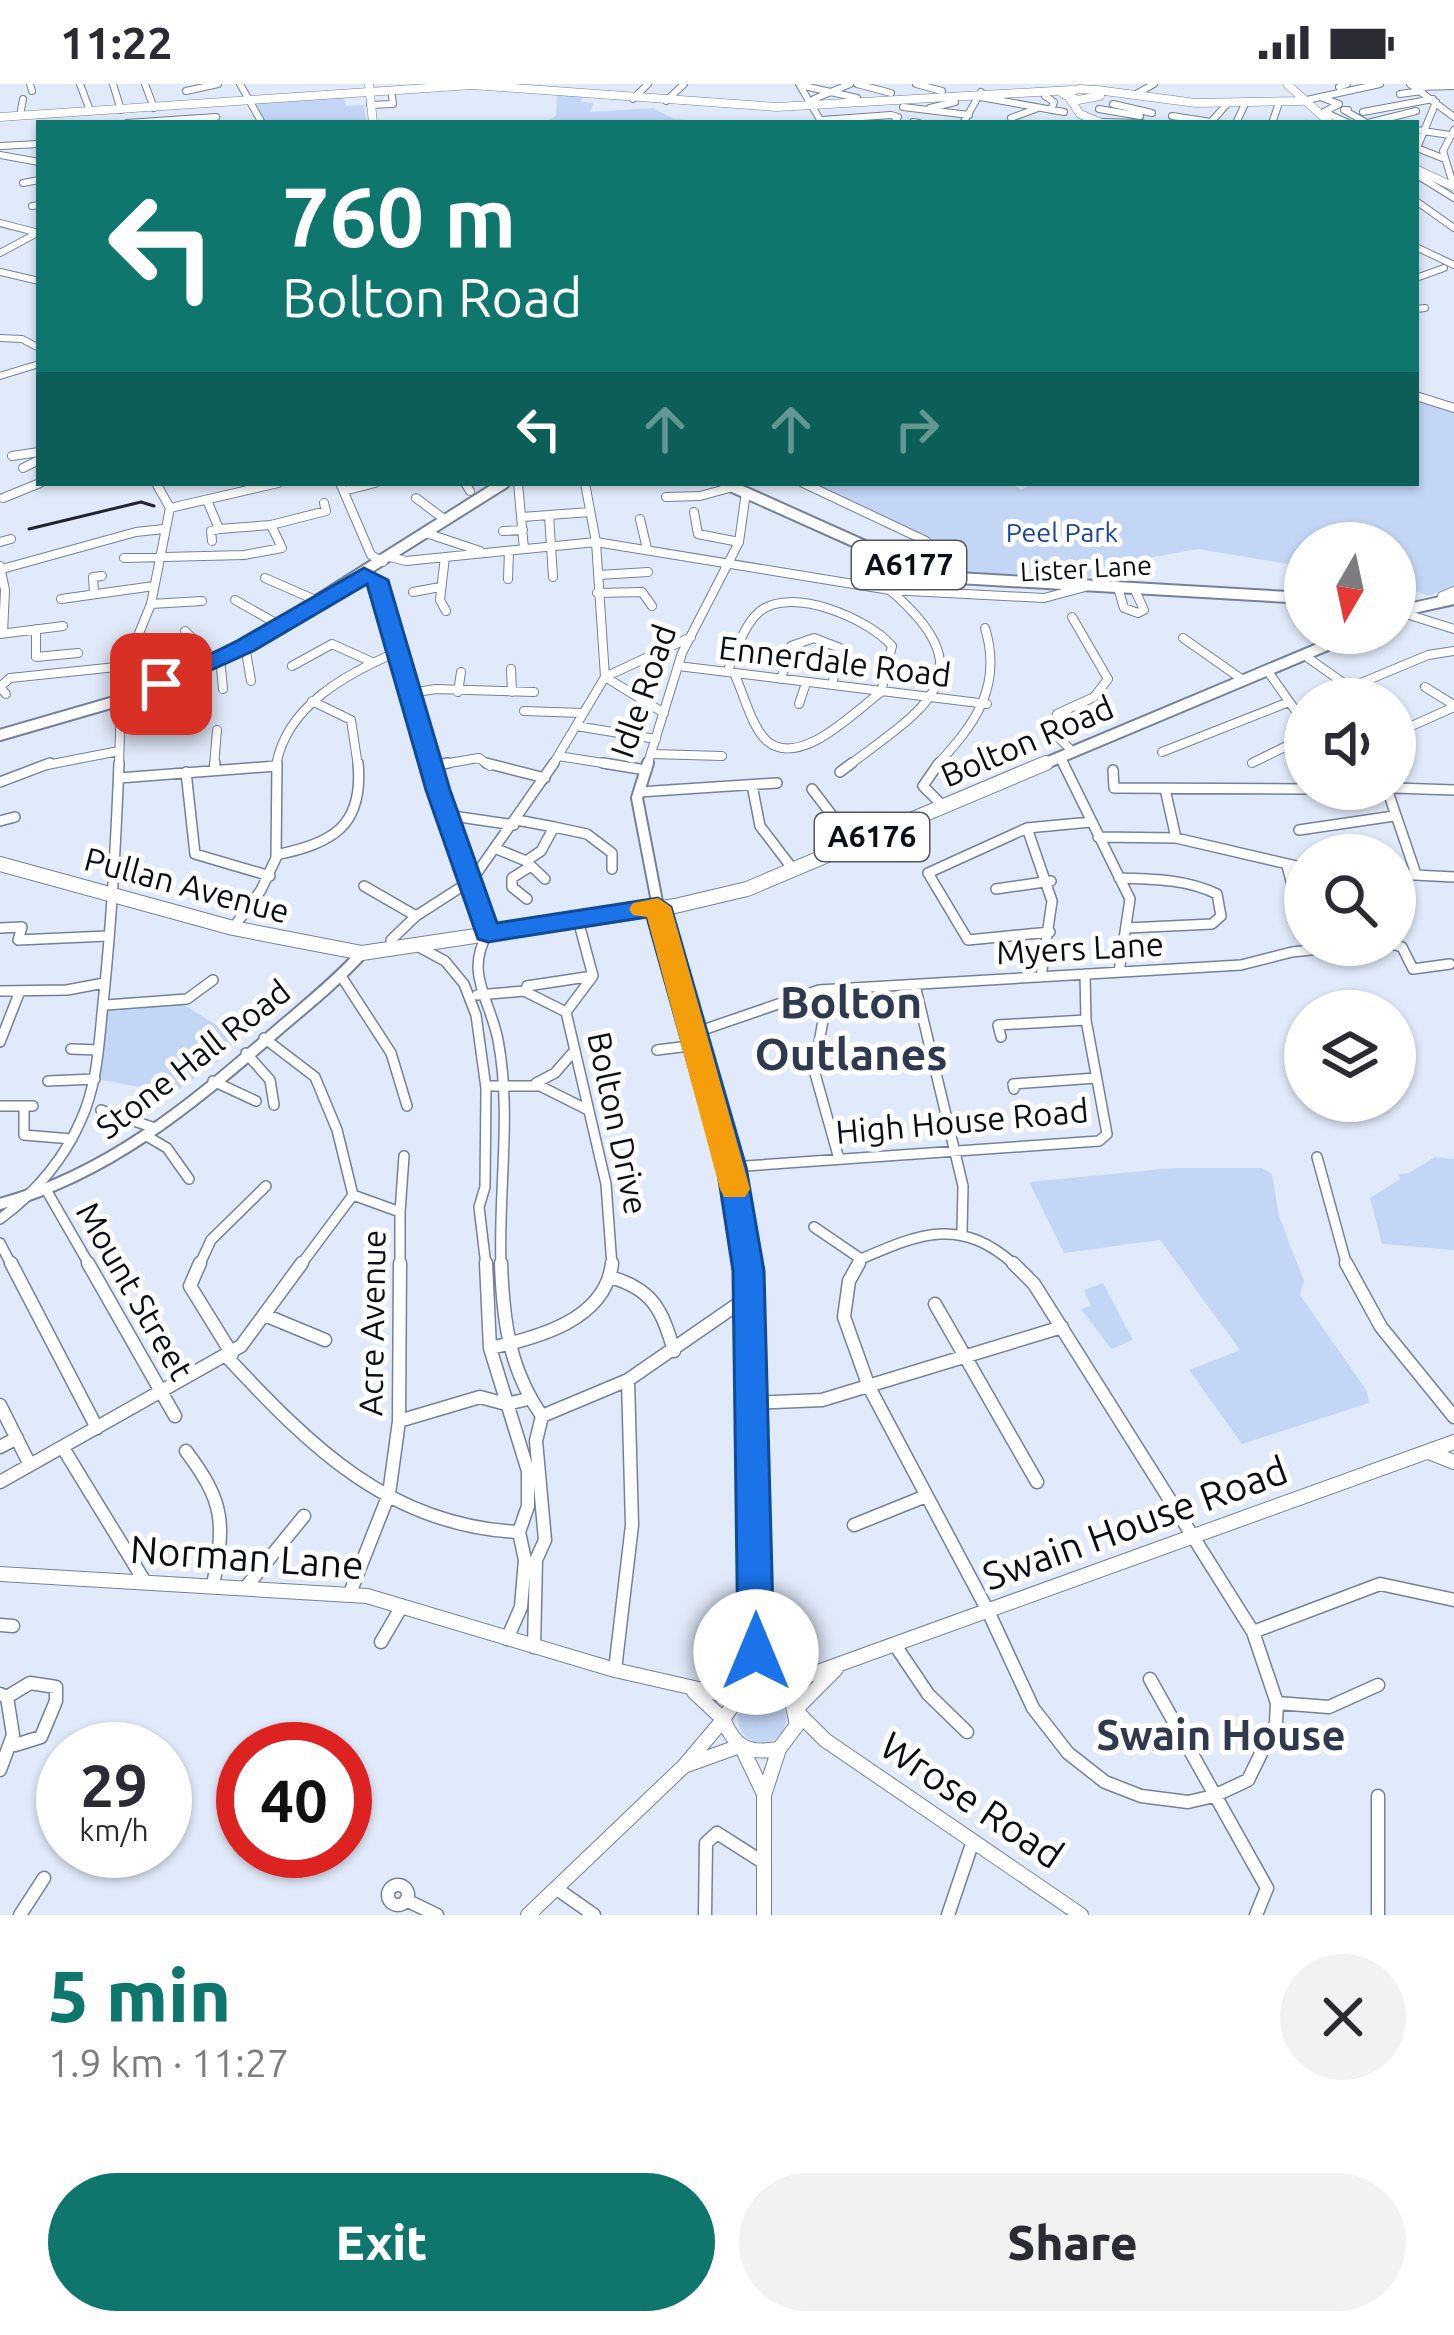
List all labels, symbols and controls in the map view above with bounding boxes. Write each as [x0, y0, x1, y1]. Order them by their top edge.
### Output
text: 11:22 [60, 17, 173, 68]
icon: left [84, 168, 240, 324]
text: 760 m [282, 169, 516, 263]
text: Bolton Road [282, 267, 582, 327]
icon: left [506, 396, 572, 462]
icon: ahead [632, 396, 698, 462]
icon: ahead [758, 396, 824, 462]
icon: right [884, 396, 950, 462]
park label: Peel Park [1006, 517, 1119, 547]
north arrow [1284, 522, 1416, 654]
map controls [1284, 522, 1416, 1122]
road number: A6177 [852, 541, 966, 589]
street label: Lister Lane [1019, 550, 1153, 586]
street label: Idle Road [603, 619, 683, 762]
street label: Ennerdale Road [717, 628, 953, 693]
pin [110, 633, 212, 735]
icon: arrive [128, 651, 194, 717]
button: sound [1284, 678, 1416, 810]
street label: Bolton Road [935, 688, 1119, 793]
road number: A6176 [815, 813, 929, 861]
button: search [1284, 834, 1416, 966]
street label: Pullan Avenue [81, 839, 294, 930]
street label: Myers Lane [995, 925, 1165, 970]
street label: Stone Hall Road [89, 972, 297, 1146]
district label: Bolton Outlanes [754, 976, 948, 1079]
button: layers [1284, 990, 1416, 1122]
street label: Bolton Drive [581, 1028, 656, 1217]
street label: High House Road [834, 1091, 1090, 1150]
street label: Mount Street [70, 1196, 201, 1386]
street label: Acre Avenue [351, 1230, 392, 1416]
street label: Swain House Road [977, 1447, 1293, 1598]
street label: Norman Lane [129, 1527, 365, 1586]
position arrow [693, 1589, 819, 1715]
district label: Swain House [1096, 1711, 1346, 1758]
speed limit sign: 40 [216, 1722, 372, 1878]
street label: Wrose Road [873, 1723, 1072, 1876]
text: 29 [80, 1751, 148, 1818]
text: km/h [79, 1813, 149, 1847]
button: close [1280, 1954, 1406, 2080]
text: 5 min [48, 1955, 231, 2036]
text: 1.9 km · 11:27 [48, 2041, 289, 2084]
button: Exit [48, 2173, 715, 2311]
button: Share [739, 2173, 1406, 2311]

